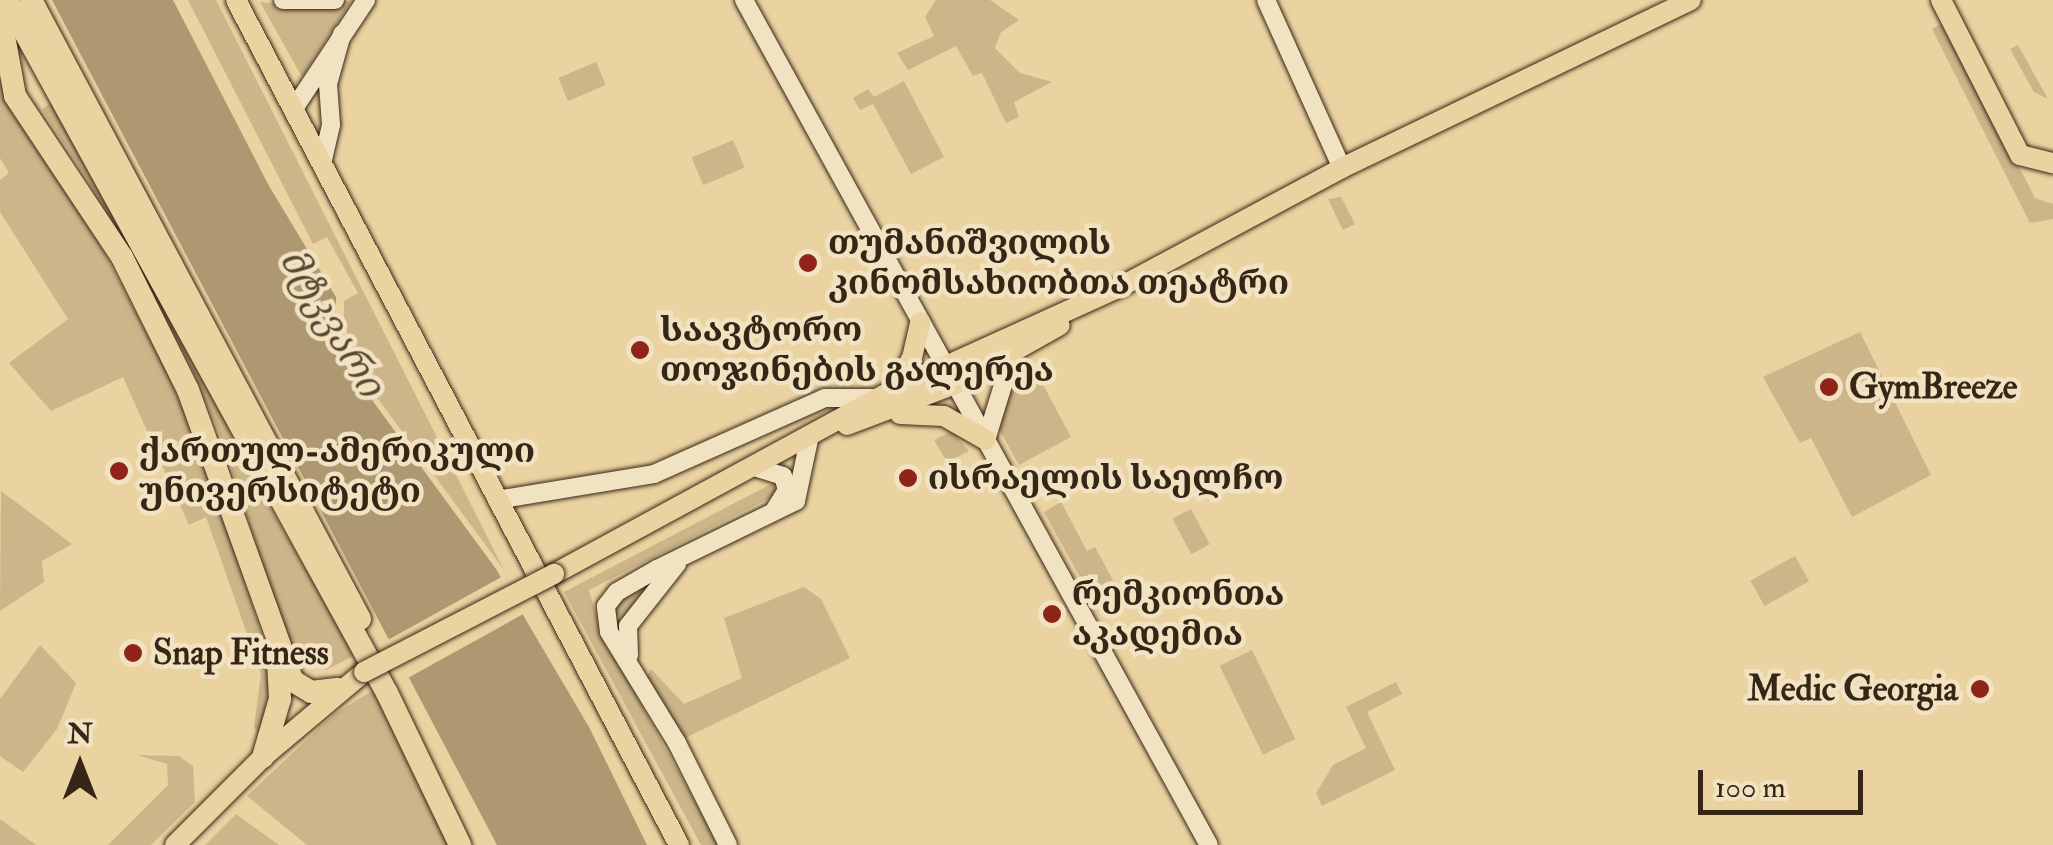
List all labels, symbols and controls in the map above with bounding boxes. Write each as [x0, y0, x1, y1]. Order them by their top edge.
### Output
place label: თუმანიშვილის კინომსახიობთა თეატრი [828, 222, 1289, 304]
water label: მტკვარი [269, 241, 393, 405]
marker: თუმანიშვილის კინომსახიობთა თეატრი [797, 252, 819, 274]
place label: საავტორო თოჯინების გალერეა [660, 309, 1054, 391]
marker: საავტორო თოჯინების გალერეა [629, 339, 651, 361]
place label: GymBreeze [1849, 366, 2017, 408]
marker: GymBreeze [1818, 376, 1840, 398]
place label: ქართულ-ამერიკული უნივერსიტეტი [139, 430, 535, 512]
place label: ისრაელის საელჩო [928, 457, 1283, 499]
marker: ქართულ-ამერიკული უნივერსიტეტი [108, 460, 130, 482]
marker: ისრაელის საელჩო [897, 467, 919, 489]
place label: რემკიონთა აკადემია [1072, 573, 1284, 655]
marker: რემკიონთა აკადემია [1041, 603, 1063, 625]
place label: Snap Fitness [153, 632, 329, 674]
marker: Snap Fitness [122, 642, 144, 664]
place label: Medic Georgia [1748, 668, 1958, 710]
marker: Medic Georgia [1967, 676, 1993, 702]
north arrow [30, 715, 130, 815]
text: N [67, 717, 93, 752]
scale bar [1703, 750, 1868, 812]
text: 100 m [1715, 769, 1786, 806]

